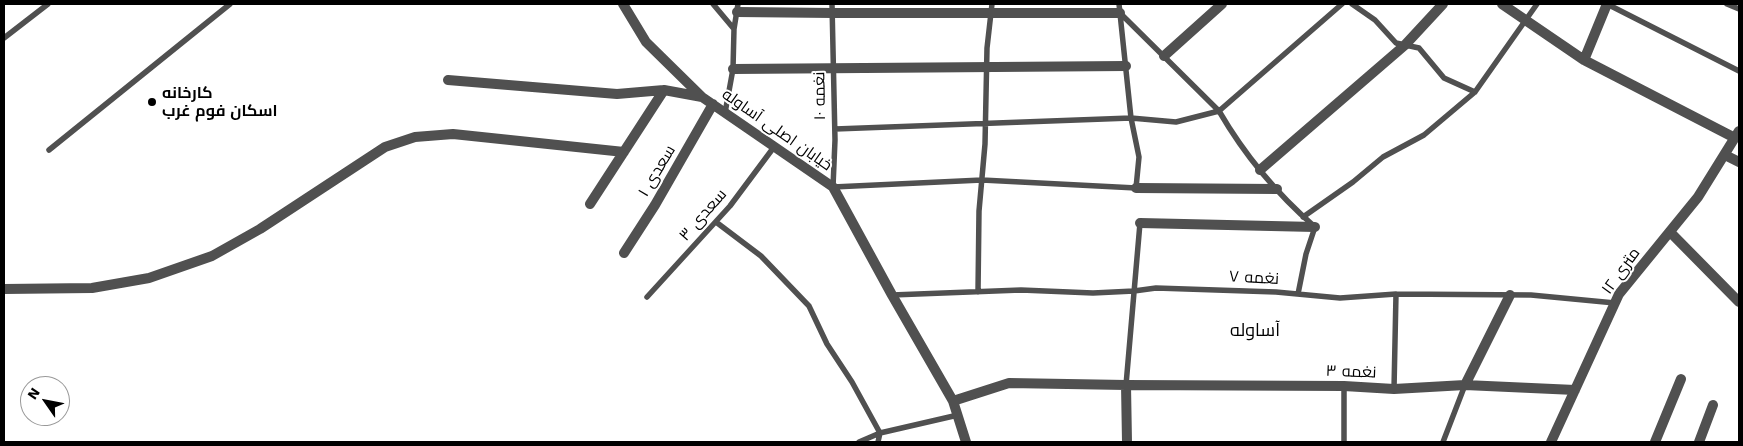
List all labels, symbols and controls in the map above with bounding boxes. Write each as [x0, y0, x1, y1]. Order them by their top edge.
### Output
street label: نغمه ۱۰ [810, 71, 830, 121]
place label: کارخانه اسکان فوم غرب [162, 83, 277, 121]
street label: خیابان اصلی آساوله [718, 85, 836, 175]
marker: کارخانه اسکان فوم غرب [146, 96, 158, 108]
street label: سعدی ۱ [634, 142, 680, 200]
street label: سعدی ۳ [675, 185, 731, 245]
street label: ۱۲ متری [1598, 244, 1644, 298]
street label: نغمه ۷ [1229, 267, 1279, 289]
district label: آساوله [1230, 320, 1280, 342]
street label: نغمه ۳ [1325, 362, 1377, 382]
north arrow [20, 376, 70, 426]
text: N [24, 385, 43, 402]

